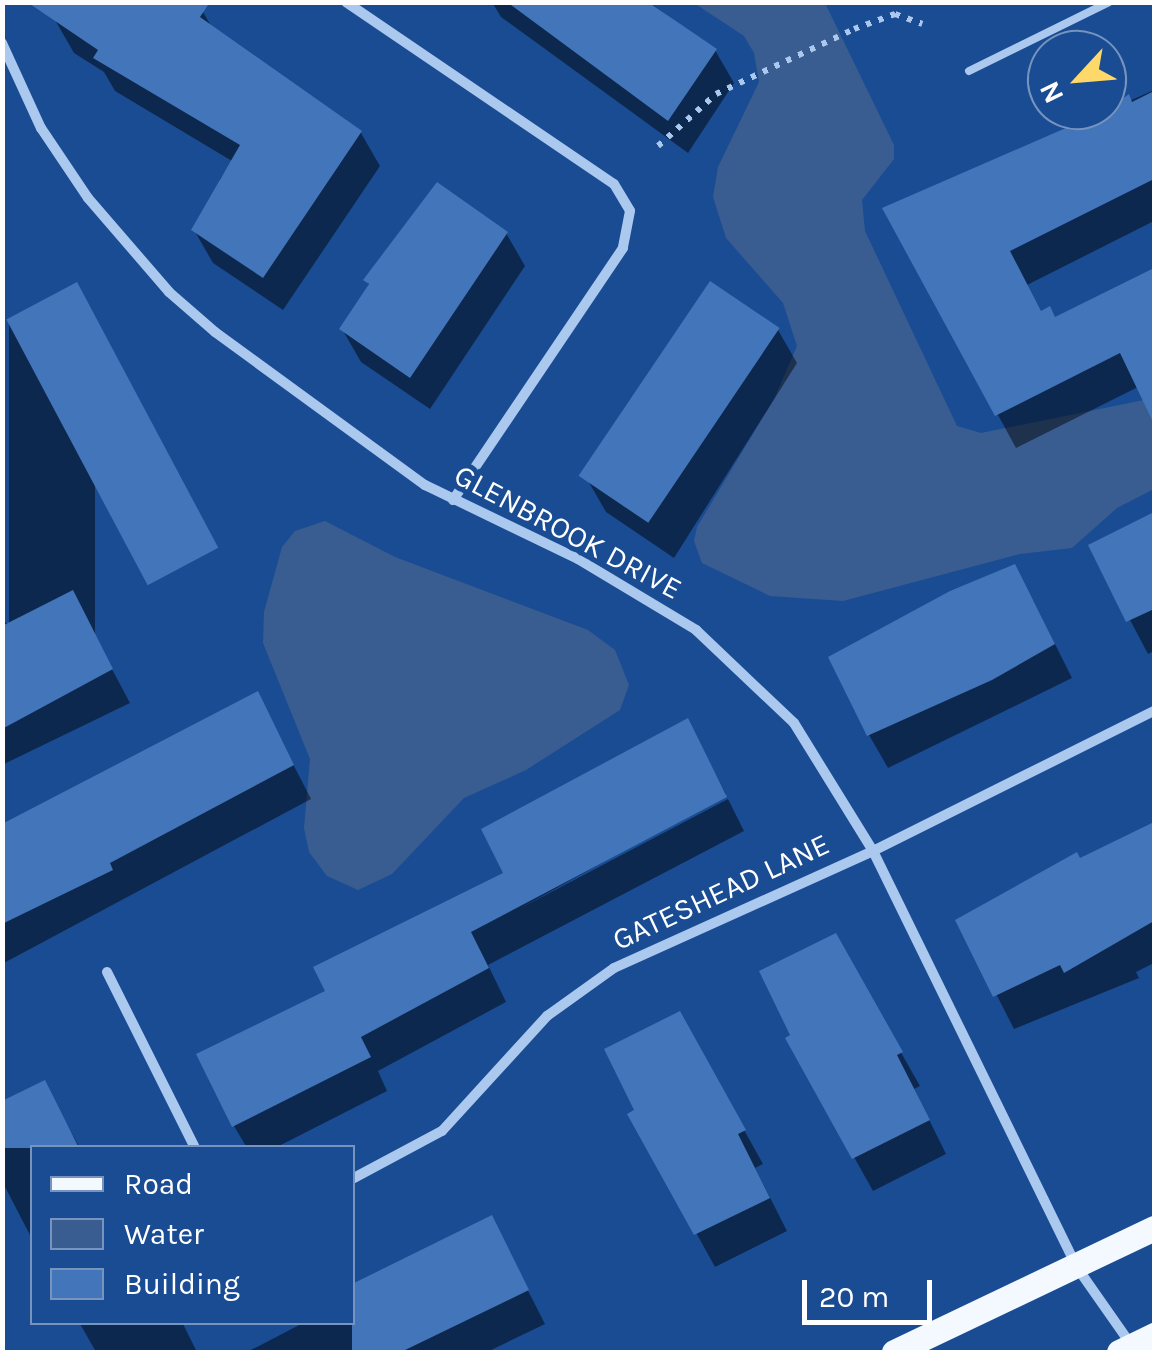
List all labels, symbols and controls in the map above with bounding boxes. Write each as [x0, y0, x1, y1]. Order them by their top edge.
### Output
north arrow [1027, 30, 1127, 130]
text: N [1032, 76, 1071, 109]
street label: GLENBROOK DRIVE [448, 457, 688, 607]
street label: GATESHEAD LANE [607, 826, 835, 958]
legend [30, 1145, 355, 1325]
text: Road [124, 1166, 193, 1202]
text: Water [124, 1216, 204, 1252]
scale bar [807, 1260, 937, 1322]
text: Building [124, 1266, 240, 1302]
text: 20 m [819, 1279, 889, 1315]

